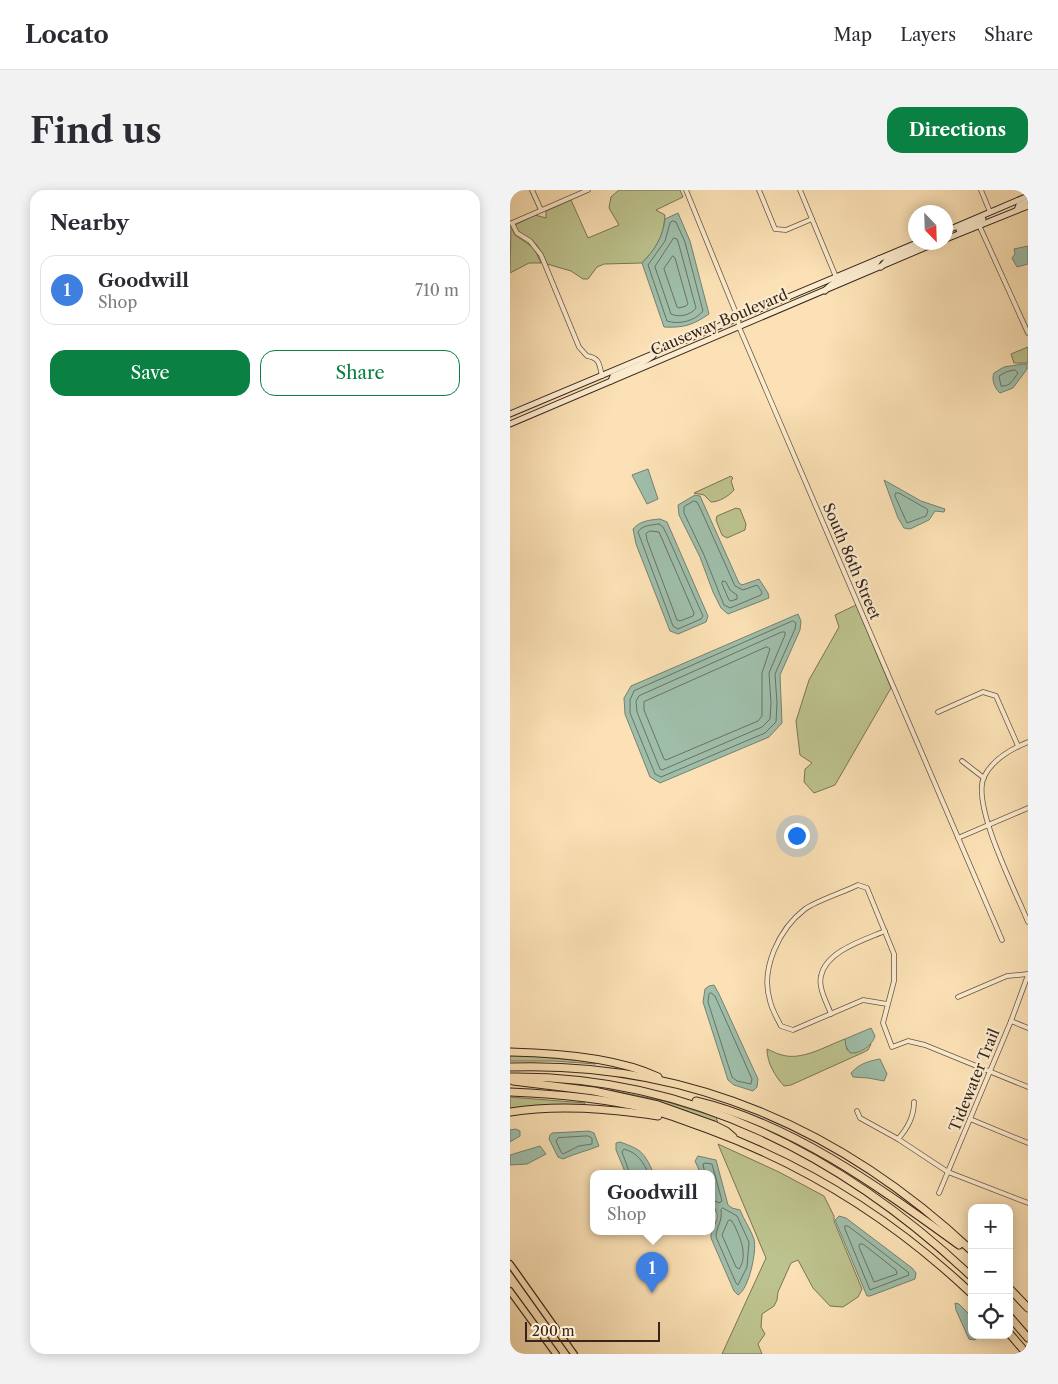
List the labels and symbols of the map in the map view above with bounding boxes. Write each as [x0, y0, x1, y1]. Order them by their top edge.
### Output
north arrow [908, 205, 953, 250]
street label: Causeway Boulevard [648, 285, 790, 359]
street label: South 86th Street [819, 500, 885, 623]
your location [784, 823, 810, 849]
street label: Tidewater Trail [945, 1025, 1004, 1134]
pin: 1 [636, 1252, 668, 1293]
scale bar [525, 1319, 660, 1342]

